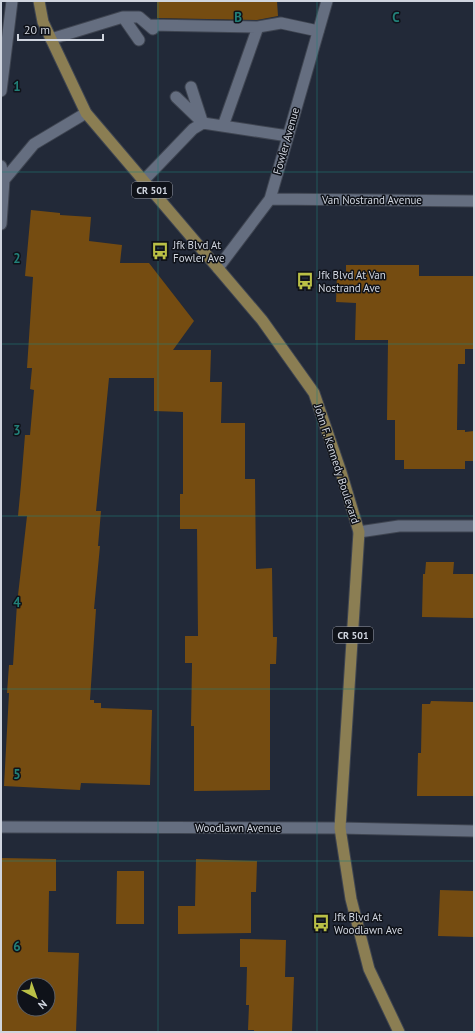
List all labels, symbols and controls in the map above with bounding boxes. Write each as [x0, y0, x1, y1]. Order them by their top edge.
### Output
text: B [234, 9, 242, 26]
text: C [392, 9, 400, 26]
scale bar [18, 16, 103, 42]
text: 20 m [24, 22, 50, 37]
text: 1 [13, 78, 21, 95]
street label: Fowler Avenue [270, 106, 302, 176]
road number: CR 501 [132, 182, 172, 198]
street label: Van Nostrand Avenue [321, 193, 422, 207]
place label: Jfk Blvd At Fowler Ave [172, 238, 225, 265]
bus stop icon: Jfk Blvd At Fowler Ave [150, 241, 170, 261]
text: 2 [13, 250, 21, 267]
place label: Jfk Blvd At Van Nostrand Ave [317, 268, 386, 295]
bus stop icon: Jfk Blvd At Van Nostrand Ave [295, 271, 315, 291]
street label: John F. Kennedy Boulevard [311, 402, 363, 525]
text: 3 [13, 422, 21, 439]
text: 4 [13, 594, 21, 611]
road number: CR 501 [333, 627, 373, 643]
text: 5 [13, 766, 21, 783]
street label: Woodlawn Avenue [195, 821, 281, 835]
place label: Jfk Blvd At Woodlawn Ave [333, 910, 403, 937]
bus stop icon: Jfk Blvd At Woodlawn Ave [311, 913, 331, 933]
text: 6 [13, 938, 21, 955]
north arrow [16, 977, 56, 1017]
text: N [35, 997, 50, 1012]

